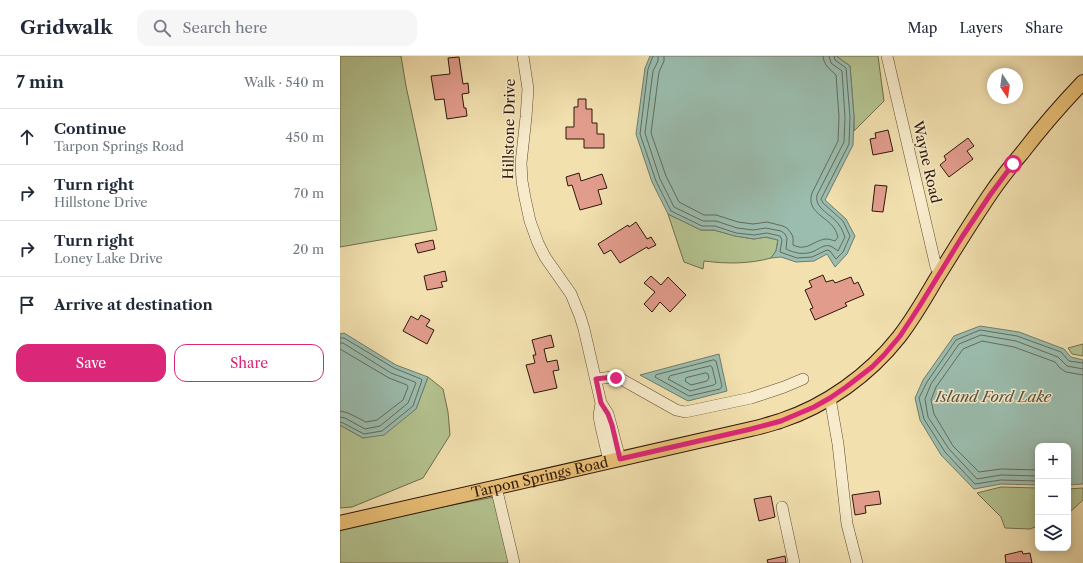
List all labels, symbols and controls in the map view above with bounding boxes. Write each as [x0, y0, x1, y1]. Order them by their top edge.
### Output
search box [137, 10, 417, 46]
text: Gridwalk [20, 16, 113, 39]
icon: search [151, 17, 173, 39]
text: Search here [183, 18, 268, 37]
text: Map [907, 19, 937, 37]
text: Layers [959, 19, 1003, 37]
text: Share [1025, 19, 1063, 37]
north arrow [987, 68, 1023, 104]
text: 7 min [16, 72, 64, 92]
text: Walk · 540 m [244, 74, 324, 90]
street label: Hillstone Drive [499, 78, 519, 180]
street label: Wayne Road [909, 118, 945, 205]
text: Continue [54, 119, 126, 138]
icon: ahead [16, 126, 38, 148]
text: 450 m [286, 129, 324, 145]
text: Tarpon Springs Road [54, 138, 184, 154]
route start [1004, 155, 1022, 173]
text: Turn right [54, 175, 134, 194]
icon: right [16, 182, 38, 204]
text: 70 m [294, 185, 324, 201]
text: Hillstone Drive [54, 194, 148, 210]
text: Turn right [54, 231, 134, 250]
icon: right [16, 238, 38, 260]
text: 20 m [293, 241, 324, 257]
text: Loney Lake Drive [54, 250, 163, 266]
icon: arrive [16, 294, 38, 316]
text: Arrive at destination [54, 295, 213, 314]
button: Save [16, 344, 166, 382]
button: Share [174, 344, 324, 382]
route end [607, 369, 625, 387]
water label: Island Ford Lake [934, 387, 1052, 406]
map controls [1035, 443, 1071, 551]
button: + [1035, 443, 1071, 479]
street label: Tarpon Springs Road [470, 453, 611, 502]
button: − [1035, 479, 1071, 515]
button: layers [1035, 515, 1071, 551]

